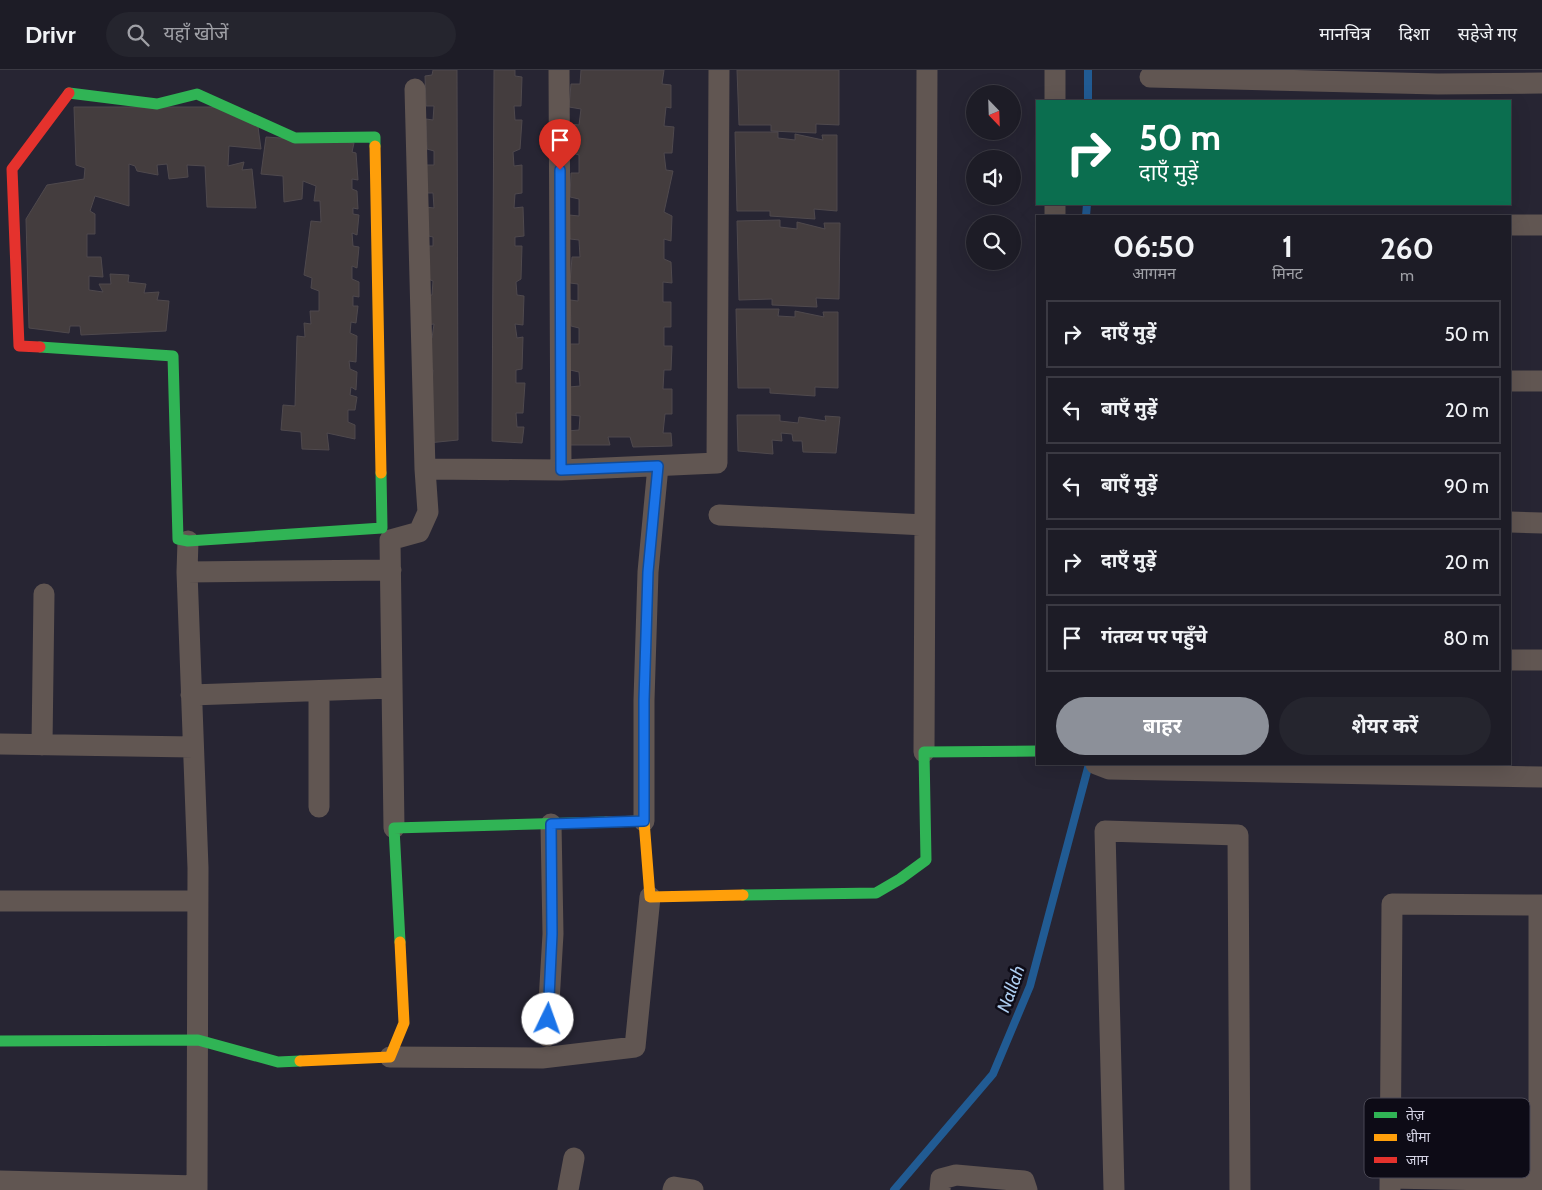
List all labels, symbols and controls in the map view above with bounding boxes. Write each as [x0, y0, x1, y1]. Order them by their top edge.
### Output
search box [106, 12, 456, 57]
text: Drivr [25, 20, 76, 49]
icon: search [124, 21, 152, 49]
text: यहाँ खोजें [164, 22, 228, 45]
text: मानचित्र [1319, 23, 1371, 45]
text: दिशा [1399, 23, 1430, 45]
text: सहेजे गए [1458, 23, 1517, 45]
north arrow [966, 85, 1021, 140]
map controls [966, 85, 1021, 270]
text: 50 m [1139, 116, 1221, 159]
pin [539, 119, 581, 170]
icon: right [1056, 120, 1121, 185]
icon: arrive [546, 126, 574, 154]
button: sound [966, 150, 1021, 205]
text: दाएँ मुड़ें [1139, 159, 1198, 186]
button: search [966, 215, 1021, 270]
text: 06:50 [1113, 228, 1195, 265]
text: 1 [1282, 228, 1293, 265]
text: 260 [1380, 230, 1434, 267]
text: आगमन [1132, 264, 1176, 283]
text: मिनट [1272, 264, 1303, 283]
text: m [1400, 266, 1414, 285]
icon: right [1058, 320, 1086, 348]
text: दाएँ मुड़ें [1101, 321, 1156, 344]
text: 50 m [1445, 323, 1489, 346]
icon: left [1058, 396, 1086, 424]
text: बाएँ मुड़ें [1101, 397, 1157, 420]
text: 20 m [1445, 399, 1489, 422]
icon: left [1058, 472, 1086, 500]
text: बाएँ मुड़ें [1101, 473, 1157, 496]
text: 90 m [1444, 475, 1489, 498]
icon: right [1058, 548, 1086, 576]
text: दाएँ मुड़ें [1101, 549, 1156, 572]
text: 20 m [1445, 551, 1489, 574]
icon: arrive [1058, 624, 1086, 652]
text: गंतव्य पर पहुँचे [1101, 625, 1207, 648]
text: 80 m [1443, 627, 1489, 650]
button: बाहर [1056, 697, 1269, 755]
button: शेयर करें [1279, 697, 1491, 755]
water label: Nallah [992, 962, 1030, 1016]
position arrow [521, 992, 573, 1044]
legend [1364, 1098, 1530, 1178]
text: तेज़ [1406, 1106, 1425, 1124]
text: धीमा [1406, 1128, 1431, 1146]
text: जाम [1406, 1151, 1429, 1169]

